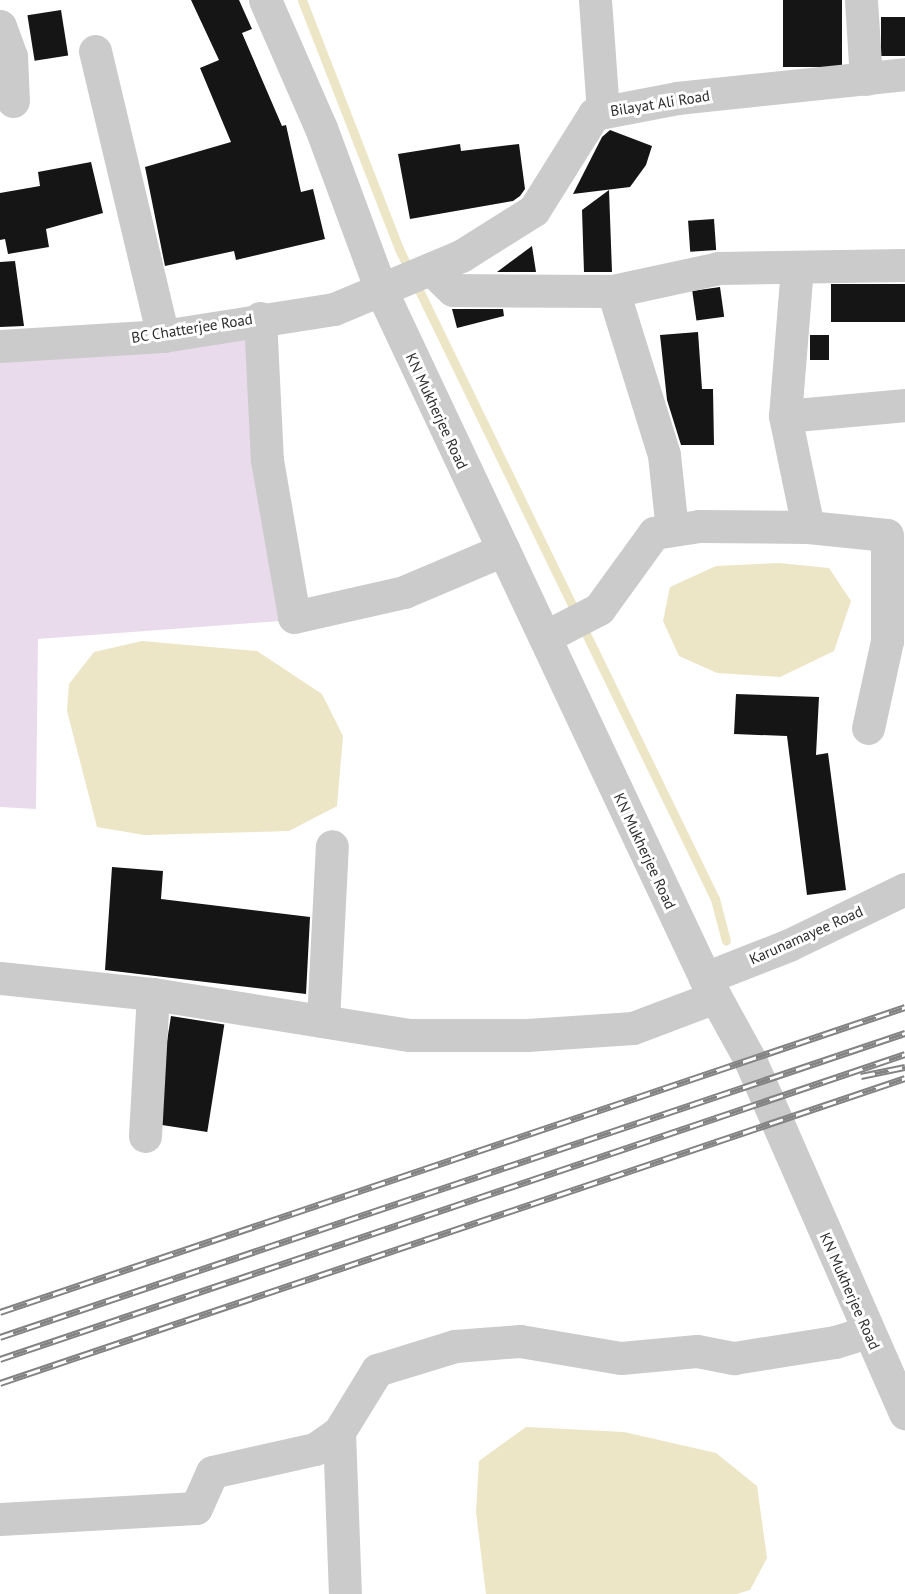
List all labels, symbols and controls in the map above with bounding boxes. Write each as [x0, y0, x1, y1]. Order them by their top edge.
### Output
street label: Bilayat Ali Road [609, 86, 711, 120]
street label: BC Chatterjee Road [130, 309, 254, 347]
street label: KN Mukherjee Road [402, 350, 472, 472]
street label: KN Mukherjee Road [610, 790, 680, 912]
street label: Karunamayee Road [746, 902, 866, 968]
street label: KN Mukherjee Road [816, 1230, 884, 1352]

